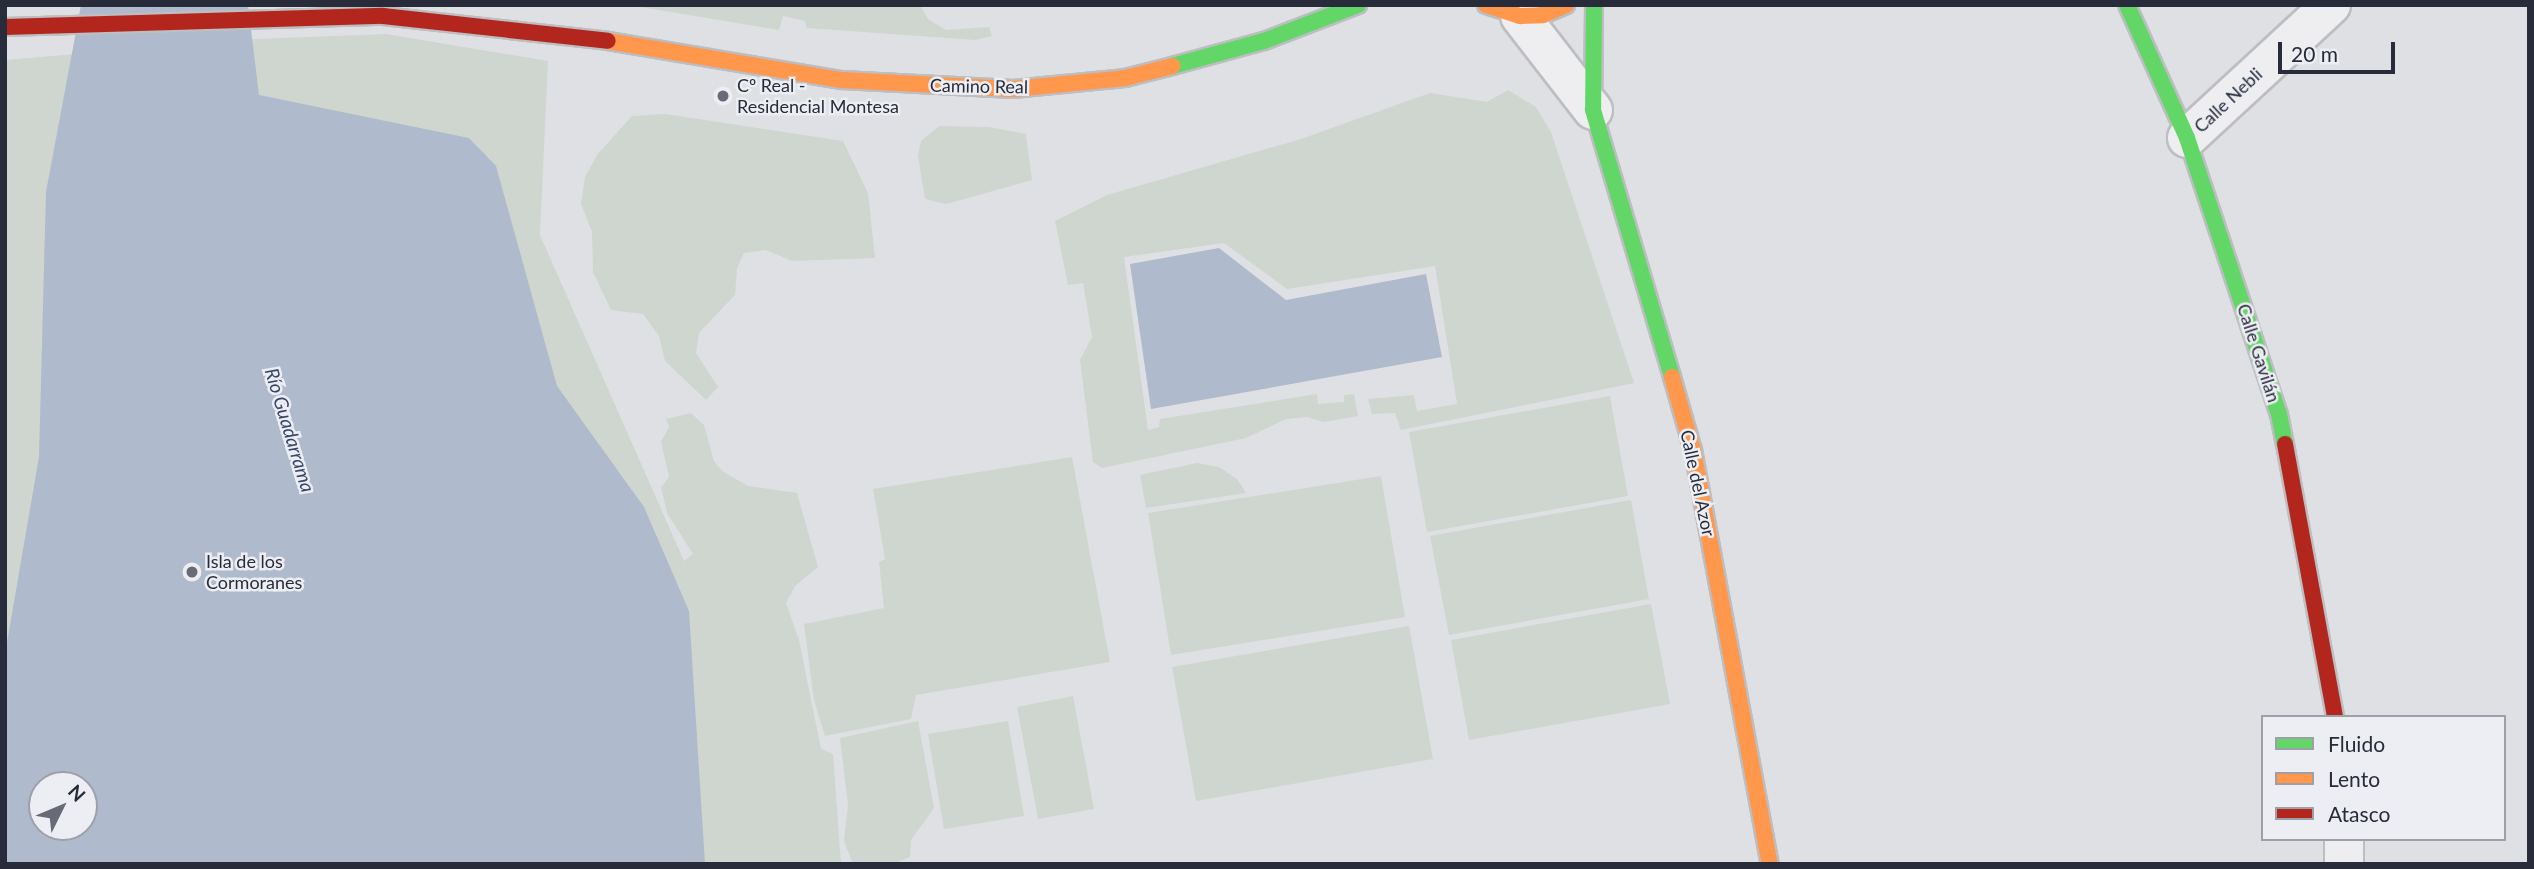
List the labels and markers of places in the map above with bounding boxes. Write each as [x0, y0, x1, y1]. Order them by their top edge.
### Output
place label: Cº Real - Residencial Montesa [737, 75, 899, 118]
marker: Cº Real - Residencial Montesa [715, 88, 731, 104]
place label: Isla de los Cormoranes [206, 551, 302, 594]
marker: Isla de los Cormoranes [184, 564, 200, 580]

